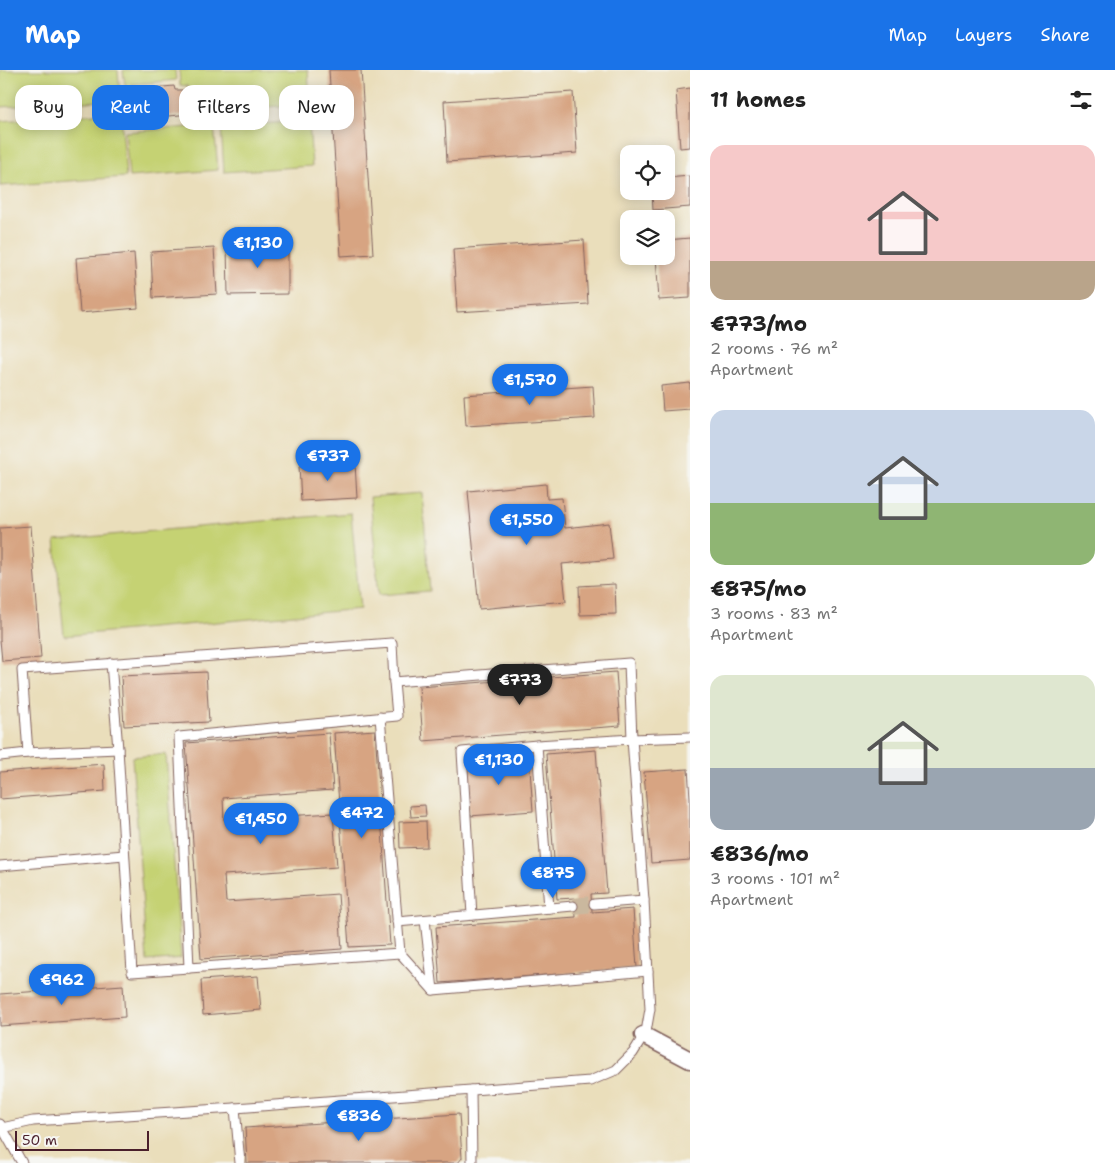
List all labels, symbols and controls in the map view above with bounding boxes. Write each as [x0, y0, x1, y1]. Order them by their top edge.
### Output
text: Map [25, 19, 81, 51]
text: Map [889, 23, 927, 47]
text: Layers [955, 23, 1012, 47]
text: Share [1040, 23, 1090, 47]
chip: Buy [15, 85, 82, 130]
chip: Rent [92, 85, 169, 130]
chip: Filters [179, 85, 269, 130]
chip: New [279, 85, 354, 130]
text: 11 homes [710, 86, 806, 114]
icon: filters [1067, 86, 1095, 114]
map controls [620, 145, 675, 265]
button: locate [620, 145, 675, 200]
icon: home [858, 178, 948, 268]
button: layers [620, 210, 675, 265]
pin: €1,130 [217, 226, 299, 269]
text: €1,130 [233, 232, 283, 253]
text: €773/mo [710, 310, 807, 338]
text: 2 rooms · 76 m² [710, 338, 838, 359]
text: Apartment [710, 359, 793, 380]
pin: €1,570 [489, 364, 571, 406]
text: €1,570 [503, 369, 557, 390]
pin: €737 [298, 440, 358, 482]
icon: home [858, 443, 948, 533]
text: €737 [307, 445, 350, 466]
pin: €1,550 [486, 504, 568, 546]
text: €1,550 [501, 509, 553, 530]
text: €875/mo [710, 575, 807, 603]
text: 3 rooms · 83 m² [710, 603, 838, 624]
text: Apartment [710, 624, 793, 645]
pin: €773 [490, 664, 550, 706]
text: €773 [498, 669, 542, 690]
icon: home [858, 708, 948, 798]
pin: €1,130 [458, 744, 540, 786]
text: €1,130 [474, 749, 524, 770]
pin: €472 [332, 796, 392, 839]
pin: €1,450 [220, 802, 302, 845]
text: €472 [340, 802, 384, 823]
text: €1,450 [235, 808, 287, 829]
text: €836/mo [710, 840, 809, 868]
pin: €875 [523, 856, 583, 899]
text: €875 [532, 862, 574, 883]
text: 3 rooms · 101 m² [710, 868, 840, 889]
text: Apartment [710, 889, 793, 910]
pin: €962 [32, 964, 92, 1006]
text: €962 [40, 969, 84, 990]
pin: €836 [329, 1100, 389, 1142]
text: €836 [337, 1105, 381, 1126]
scale bar [15, 1128, 149, 1151]
text: 50 m [22, 1131, 57, 1149]

